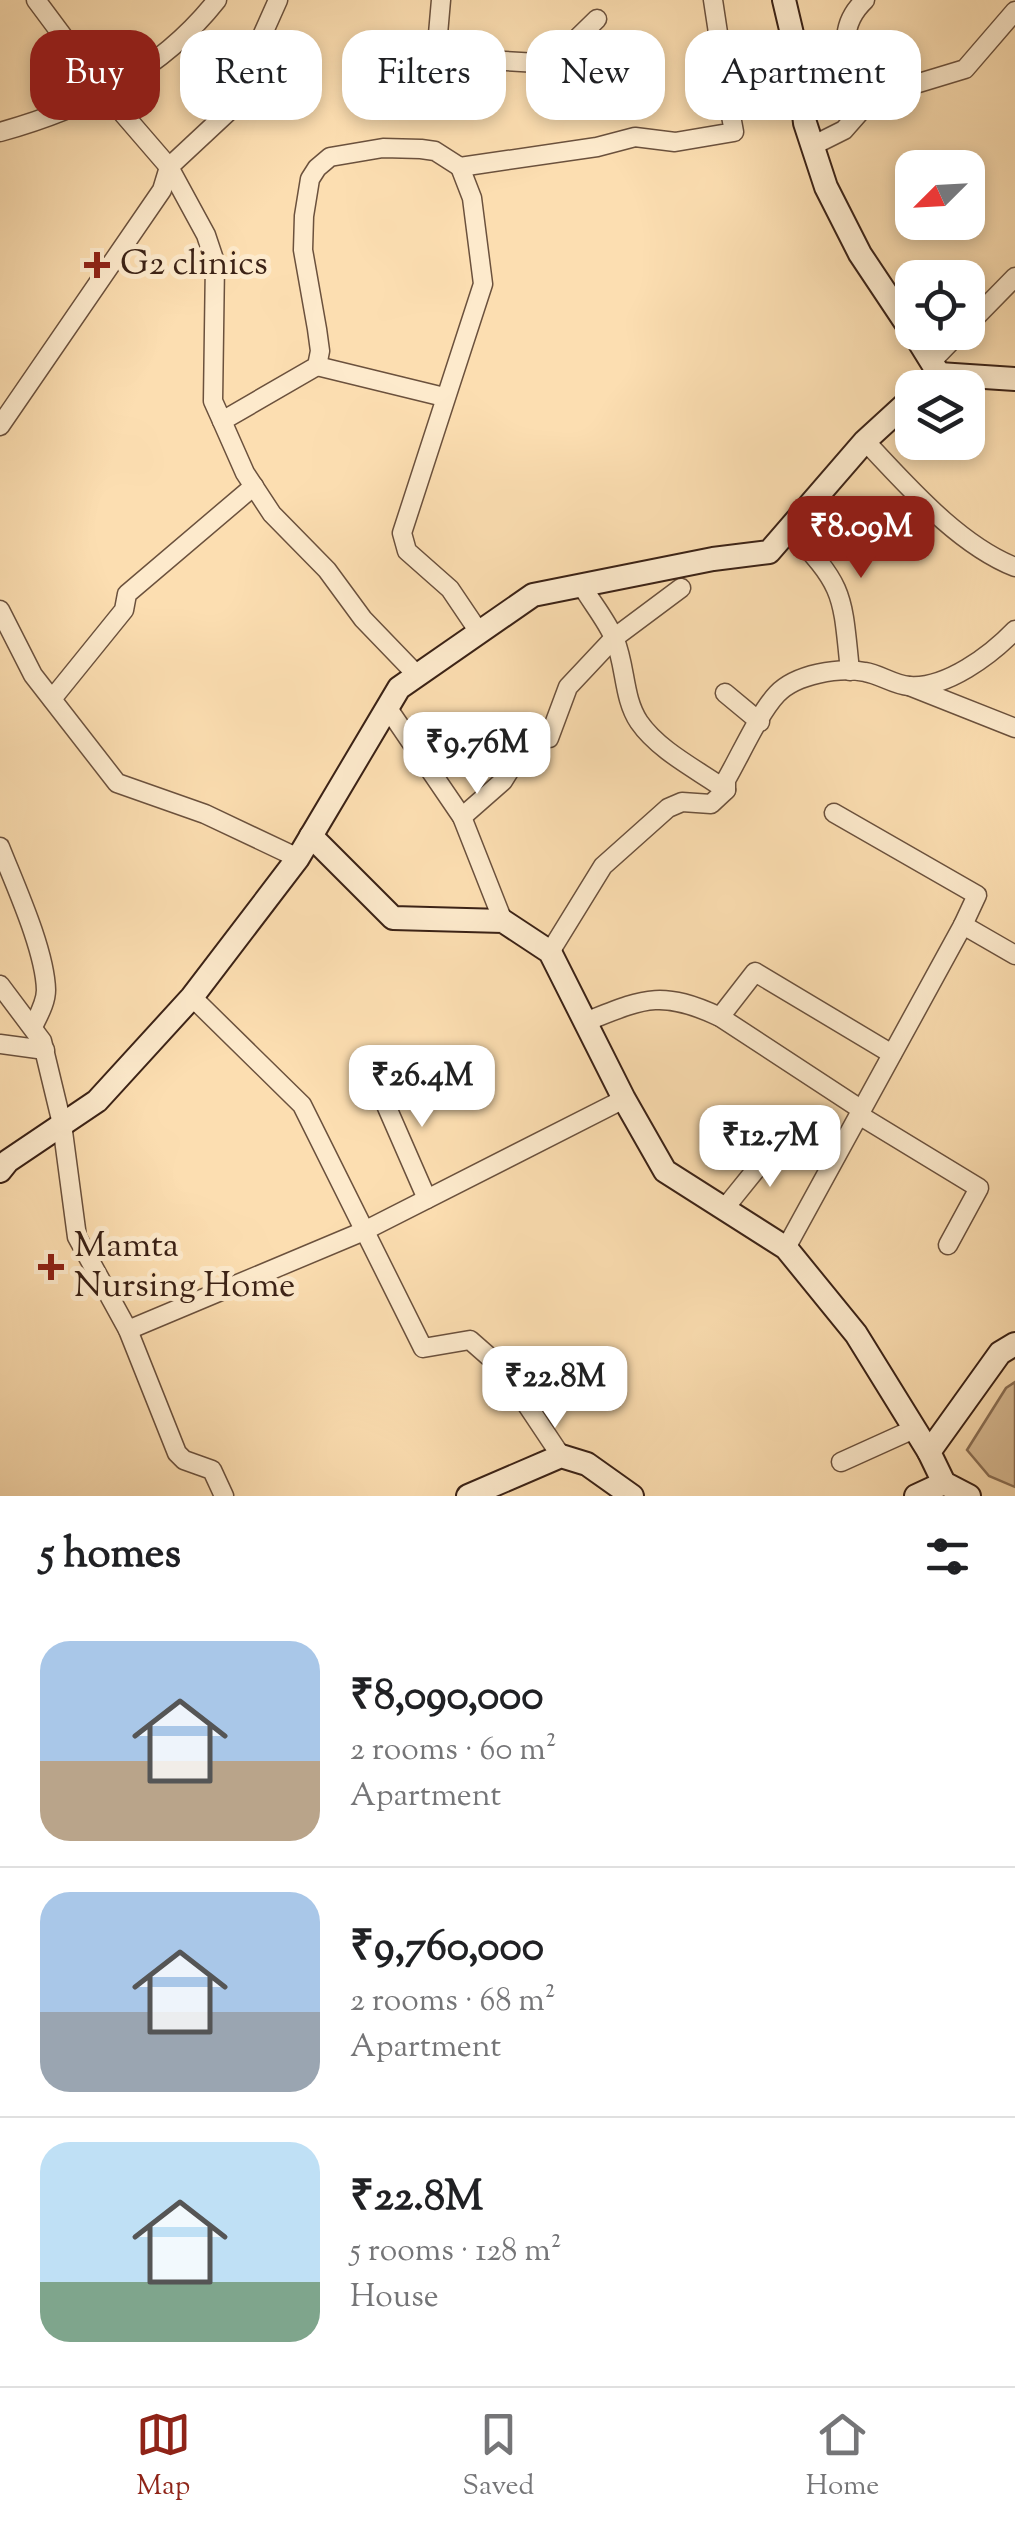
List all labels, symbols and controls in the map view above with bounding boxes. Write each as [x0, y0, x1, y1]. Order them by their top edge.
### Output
chip: Buy [30, 30, 160, 120]
chip: Rent [180, 30, 322, 120]
chip: Filters [342, 30, 506, 120]
chip: New [526, 30, 665, 120]
chip: Apartment [685, 30, 921, 120]
north arrow [895, 150, 985, 240]
map controls [895, 150, 985, 460]
place label: G2 clinics [120, 240, 268, 291]
marker: G2 clinics [84, 252, 110, 278]
button: locate [895, 260, 985, 350]
button: layers [895, 370, 985, 460]
pin: ₹8.09M [780, 496, 942, 581]
text: ₹8.09M [809, 505, 913, 551]
pin: ₹9.76M [396, 712, 558, 797]
text: ₹9.76M [425, 721, 529, 767]
pin: ₹26.4M [341, 1045, 503, 1130]
text: ₹26.4M [371, 1054, 473, 1100]
pin: ₹12.7M [689, 1105, 851, 1190]
text: ₹12.7M [721, 1114, 819, 1160]
place label: Mamta Nursing Home [74, 1222, 295, 1313]
marker: Mamta Nursing Home [38, 1254, 64, 1280]
pin: ₹22.8M [474, 1346, 636, 1431]
text: ₹22.8M [504, 1355, 606, 1401]
text: 5 homes [40, 1526, 181, 1586]
icon: filters [920, 1529, 975, 1584]
text: ₹8,090,000 [350, 1668, 544, 1728]
icon: home [120, 1681, 240, 1801]
text: 2 rooms · 60 m² [350, 1728, 556, 1774]
text: Apartment [350, 1774, 501, 1820]
text: ₹9,760,000 [350, 1919, 544, 1979]
icon: home [120, 1932, 240, 2052]
text: 2 rooms · 68 m² [350, 1979, 556, 2025]
text: Apartment [350, 2025, 501, 2071]
text: ₹22.8M [350, 2169, 483, 2229]
icon: home [120, 2182, 240, 2302]
text: 5 rooms · 128 m² [350, 2229, 561, 2275]
text: House [350, 2275, 439, 2321]
tab: Map [136, 2407, 191, 2507]
tab: Saved [462, 2407, 534, 2507]
tab: Home [806, 2407, 879, 2507]

